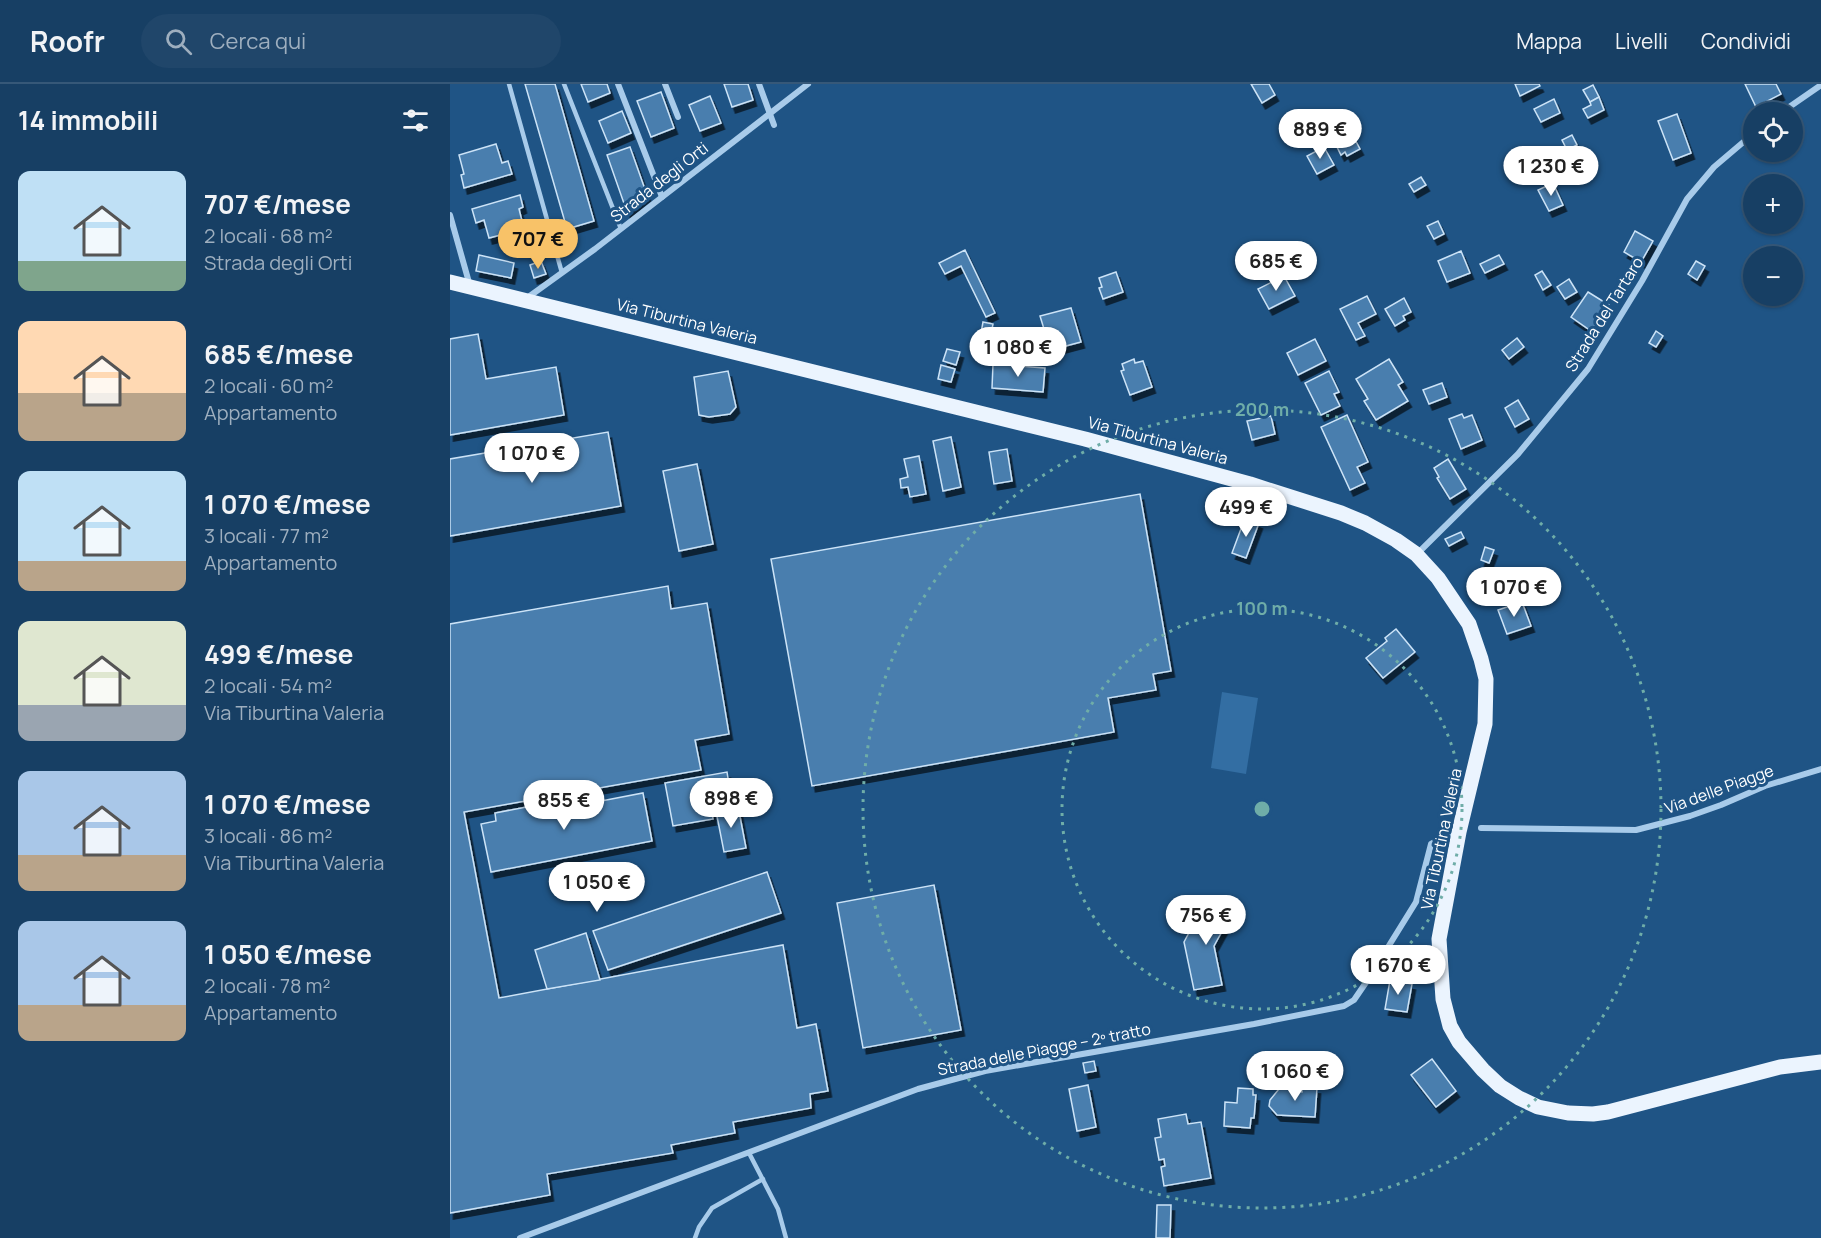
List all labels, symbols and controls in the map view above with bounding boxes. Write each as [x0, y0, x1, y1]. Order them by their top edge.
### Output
search box [141, 14, 561, 68]
text: Roofr [30, 22, 105, 60]
icon: search [162, 25, 195, 58]
text: Cerca qui [210, 26, 306, 56]
text: Mappa [1516, 27, 1582, 55]
text: Livelli [1615, 27, 1668, 55]
text: Condividi [1701, 27, 1791, 55]
text: 14 immobili [18, 102, 158, 138]
map controls [1743, 102, 1803, 306]
button: locate [1743, 102, 1803, 162]
icon: filters [399, 104, 432, 137]
pin: 889 € [1278, 109, 1362, 160]
text: 889 € [1293, 115, 1347, 142]
street label: Strada degli Orti [605, 137, 713, 227]
pin: 1 230 € [1496, 146, 1606, 197]
text: 1 230 € [1517, 152, 1585, 179]
button: + [1743, 174, 1803, 234]
text: 707 €/mese [204, 186, 351, 222]
icon: home [66, 195, 138, 267]
pin: 707 € [496, 219, 580, 270]
text: 2 locali · 68 m² [204, 222, 333, 249]
text: 707 € [512, 225, 564, 252]
pin: 685 € [1234, 241, 1318, 292]
button: − [1743, 246, 1803, 306]
text: 685 € [1249, 247, 1303, 274]
text: Strada degli Orti [204, 249, 352, 276]
street label: Strada del Tartaro [1560, 252, 1648, 376]
street label: Via Tiburtina Valeria [614, 293, 760, 349]
pin: 1 080 € [963, 327, 1073, 378]
text: 1 080 € [984, 333, 1052, 360]
text: 685 €/mese [204, 336, 353, 372]
icon: home [66, 345, 138, 417]
text: 2 locali · 60 m² [204, 372, 333, 399]
text: 200 m [1235, 397, 1289, 421]
text: Appartamento [204, 399, 337, 426]
street label: Via Tiburtina Valeria [1085, 411, 1231, 469]
pin: 1 070 € [477, 433, 587, 484]
text: 1 070 € [498, 439, 566, 466]
text: 1 070 €/mese [204, 486, 371, 522]
pin: 499 € [1204, 487, 1288, 538]
text: 499 € [1219, 493, 1273, 520]
icon: home [66, 495, 138, 567]
text: 3 locali · 77 m² [204, 522, 329, 549]
text: Appartamento [204, 549, 337, 576]
pin: 1 070 € [1459, 567, 1569, 618]
text: 1 070 € [1480, 573, 1548, 600]
text: 100 m [1236, 596, 1288, 620]
text: 499 €/mese [204, 636, 353, 672]
icon: home [66, 645, 138, 717]
text: 2 locali · 54 m² [204, 672, 332, 699]
text: Via Tiburtina Valeria [204, 699, 384, 726]
street label: Via delle Piagge [1661, 759, 1777, 819]
street label: Via Tiburtina Valeria [1415, 766, 1467, 912]
pin: 898 € [689, 778, 773, 829]
pin: 855 € [522, 780, 606, 831]
text: 898 € [704, 784, 758, 811]
text: 1 070 €/mese [204, 786, 371, 822]
text: 855 € [537, 786, 591, 813]
icon: home [66, 795, 138, 867]
centre of rings [1252, 799, 1272, 819]
text: 3 locali · 86 m² [204, 822, 333, 849]
text: Via Tiburtina Valeria [204, 849, 384, 876]
pin: 1 050 € [542, 862, 652, 913]
text: 1 050 € [563, 868, 631, 895]
pin: 756 € [1164, 895, 1248, 946]
text: 756 € [1180, 901, 1232, 928]
text: 1 050 €/mese [204, 936, 372, 972]
icon: home [66, 945, 138, 1017]
pin: 1 670 € [1343, 945, 1453, 996]
text: 1 670 € [1365, 951, 1431, 978]
text: 2 locali · 78 m² [204, 972, 331, 999]
text: Appartamento [204, 999, 337, 1026]
street label: Strada delle Piagge – 2º tratto [936, 1018, 1152, 1080]
pin: 1 060 € [1240, 1051, 1350, 1102]
text: 1 060 € [1260, 1057, 1330, 1084]

